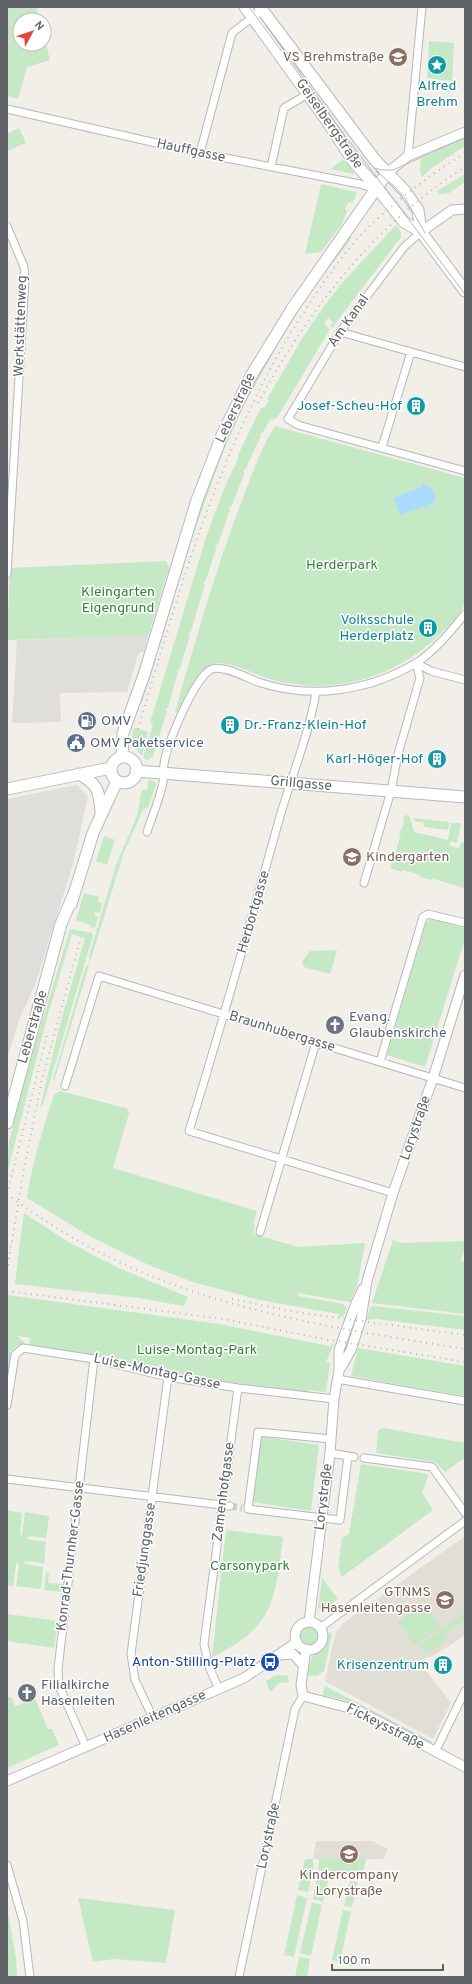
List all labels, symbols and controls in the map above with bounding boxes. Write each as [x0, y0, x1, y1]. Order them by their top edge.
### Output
north arrow [12, 12, 52, 52]
text: N [31, 19, 47, 34]
school or university icon: VS Brehmstraße [387, 46, 409, 68]
place label: VS Brehmstraße [283, 49, 384, 66]
place icon: Alfred Brehm [426, 54, 448, 76]
street label: Geiselbergstraße [292, 76, 366, 172]
place label: Alfred Brehm [416, 78, 458, 111]
street label: Hauffgasse [155, 135, 227, 167]
street label: Werkstättenweg [11, 275, 31, 377]
street label: Am Kanal [325, 291, 373, 351]
street label: Leberstraße [212, 370, 260, 446]
building icon: Josef-Scheu-Hof [405, 395, 427, 417]
place label: Josef-Scheu-Hof [297, 398, 402, 415]
park label: Herderpark [306, 557, 378, 574]
park label: Kleingarten Eigengrund [81, 584, 155, 617]
place label: Volksschule Herderplatz [340, 612, 414, 645]
building icon: Volksschule Herderplatz [417, 617, 439, 639]
fuel station icon: OMV [76, 710, 98, 732]
place label: OMV [101, 713, 132, 730]
building icon: Dr.-Franz-Klein-Hof [219, 714, 241, 736]
place label: Dr.-Franz-Klein-Hof [244, 717, 367, 734]
public building icon: OMV Paketservice [65, 732, 87, 754]
place label: OMV Paketservice [90, 735, 204, 752]
building icon: Karl-Höger-Hof [426, 748, 448, 770]
place label: Karl-Höger-Hof [326, 751, 423, 768]
street label: Grillgasse [269, 773, 333, 795]
school or university icon: Kindergarten [341, 846, 363, 868]
place label: Kindergarten [366, 849, 449, 866]
street label: Herbortgasse [234, 869, 274, 955]
street label: Leberstraße [14, 988, 52, 1066]
street label: Braunhubergasse [227, 1008, 337, 1056]
place label: Evang. Glaubenskirche [349, 1009, 446, 1042]
church icon: Evang. Glaubenskirche [324, 1014, 346, 1036]
street label: Lorystraße [397, 1093, 435, 1163]
park label: Luise-Montag-Park [137, 1342, 257, 1359]
street label: Luise-Montag-Gasse [92, 1350, 222, 1394]
street label: Zamenhofgasse [209, 1441, 239, 1543]
street label: Lorystraße [311, 1463, 337, 1531]
street label: Konrad-Thurnher-Gasse [53, 1480, 89, 1632]
street label: Friedjunggasse [130, 1502, 160, 1598]
park label: Carsonypark [210, 1558, 290, 1575]
place label: GTNMS Hasenleitengasse [321, 1584, 431, 1617]
school or university icon: GTNMS Hasenleitengasse [434, 1589, 456, 1611]
bus stop icon: Anton-Stilling-Platz [259, 1651, 281, 1673]
place label: Anton-Stilling-Platz [132, 1654, 256, 1671]
building icon: Krisenzentrum [432, 1654, 454, 1676]
place label: Krisenzentrum [337, 1657, 429, 1674]
place label: Filialkirche Hasenleiten [41, 1677, 115, 1710]
church icon: Filialkirche Hasenleiten [16, 1682, 38, 1704]
street label: Hasenleitengasse [101, 1687, 209, 1747]
street label: Fickeysstraße [343, 1700, 427, 1754]
street label: Lorystraße [254, 1801, 284, 1871]
school or university icon: Kindercompany Lorystraße [338, 1843, 360, 1865]
place label: Kindercompany Lorystraße [299, 1867, 399, 1900]
scale bar [332, 1946, 443, 1972]
text: 100 m [338, 1953, 371, 1969]

